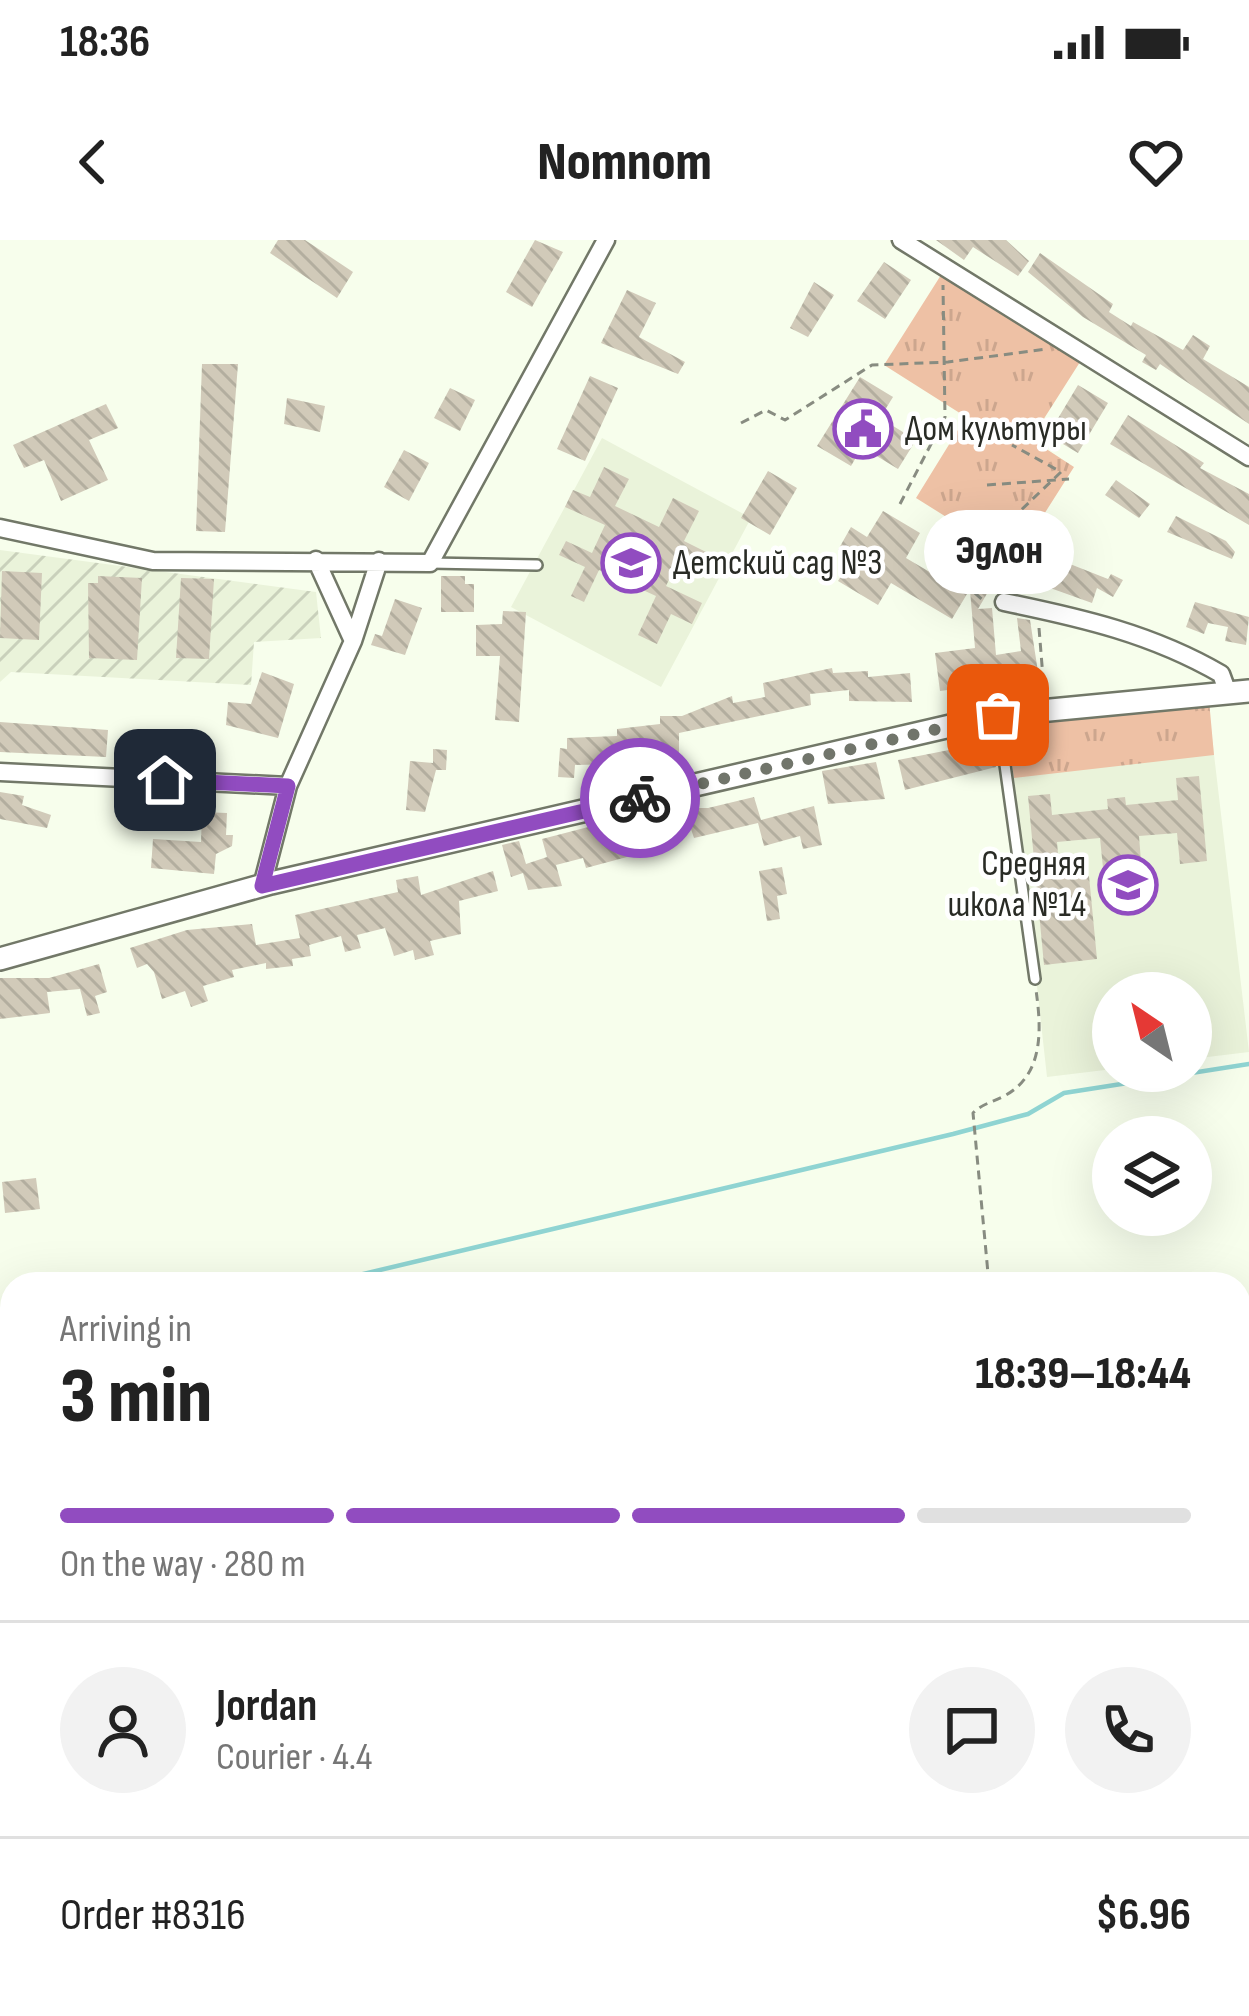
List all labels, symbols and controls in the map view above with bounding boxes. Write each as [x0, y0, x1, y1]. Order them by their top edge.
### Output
text: 18:36 [60, 15, 150, 70]
icon: back [60, 129, 126, 195]
icon: heart [1123, 129, 1189, 195]
text: Nomnom [537, 130, 712, 195]
public building icon: Дом культуры [832, 398, 894, 460]
place label: Дом культуры [905, 408, 1087, 451]
callout: Эдлон [923, 511, 1073, 595]
text: Эдлон [955, 528, 1043, 575]
school or university icon: Детский сад №3 [600, 532, 662, 594]
place label: Детский сад №3 [673, 542, 882, 585]
pin [947, 664, 1049, 766]
icon: bag [965, 682, 1031, 748]
pin [114, 729, 216, 831]
courier [580, 738, 700, 858]
icon: home [132, 747, 198, 813]
icon: bike [607, 765, 673, 831]
place label: Средняя школа №14 [948, 843, 1086, 927]
school or university icon: Средняя школа №14 [1097, 854, 1159, 916]
north arrow [1092, 972, 1212, 1092]
map controls [1092, 972, 1212, 1236]
button: layers [1092, 1116, 1212, 1236]
text: Arriving in [60, 1306, 192, 1353]
text: 18:39–18:44 [975, 1347, 1191, 1402]
text: 3 min [60, 1351, 212, 1444]
text: On the way · 280 m [60, 1541, 305, 1588]
button: person [60, 1667, 186, 1793]
button: chat [909, 1667, 1035, 1793]
button: phone [1065, 1667, 1191, 1793]
text: Jordan [216, 1679, 317, 1734]
text: Courier · 4.4 [216, 1734, 372, 1781]
text: Order #8316 [60, 1888, 246, 1943]
text: $6.96 [1095, 1888, 1191, 1943]

